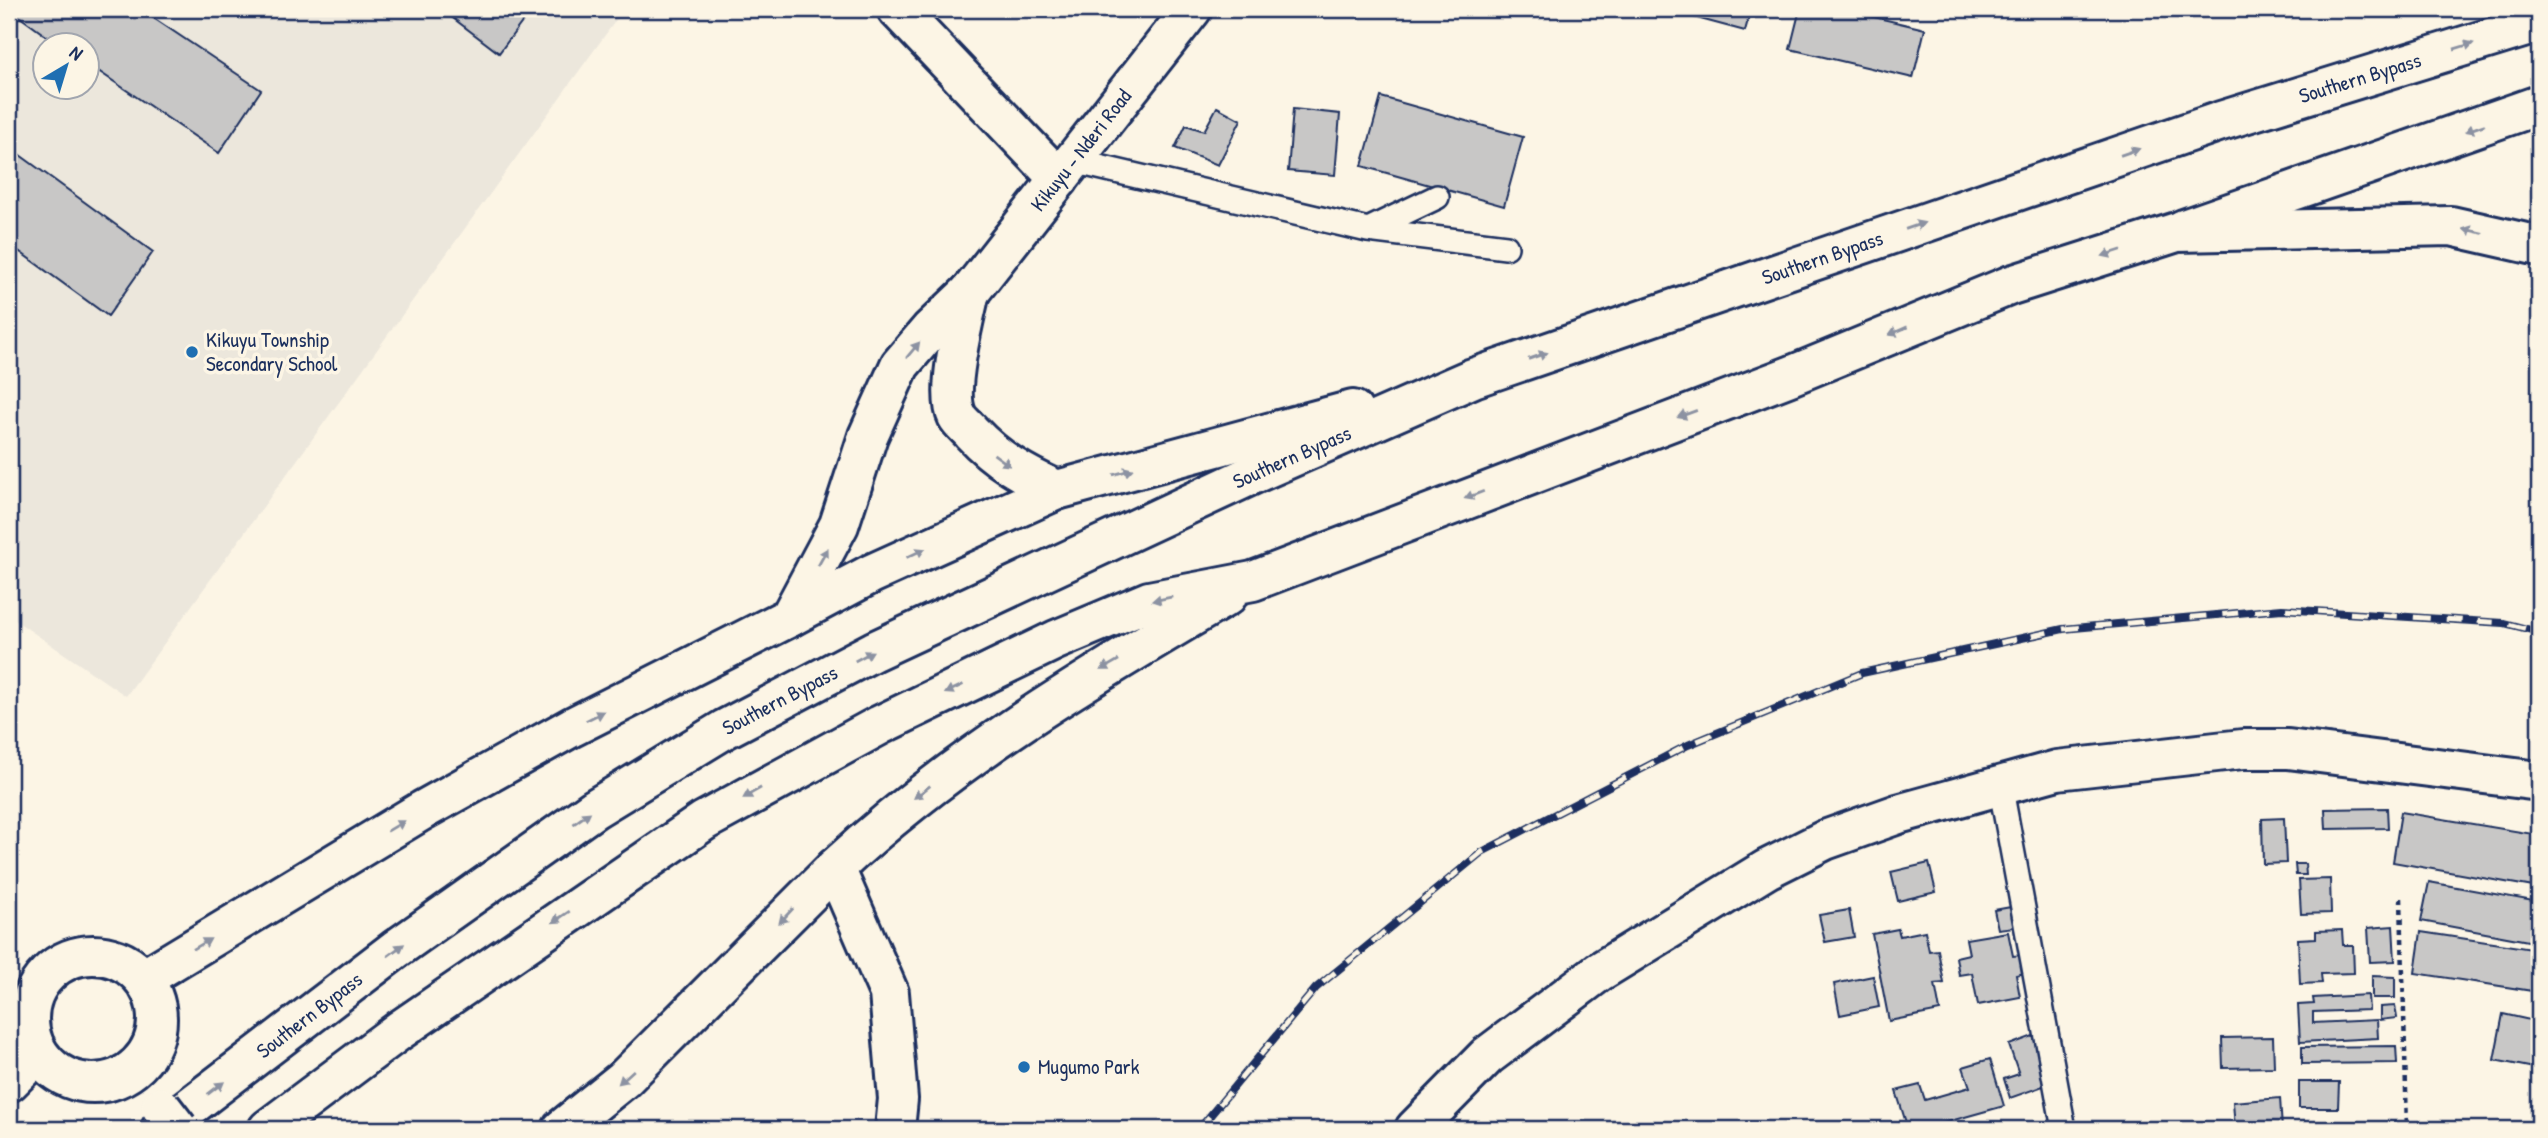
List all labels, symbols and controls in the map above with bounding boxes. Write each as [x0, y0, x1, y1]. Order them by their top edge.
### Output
north arrow [32, 32, 102, 102]
text: N [64, 39, 88, 66]
one-way arrow [2453, 40, 2474, 51]
street label: Southern Bypass [2295, 45, 2425, 110]
street label: Kikuyu - Nderi Road [1024, 83, 1138, 217]
one-way arrow [2464, 123, 2485, 134]
one-way arrow [2120, 146, 2141, 157]
one-way arrow [1905, 220, 1926, 231]
street label: Southern Bypass [1758, 223, 1887, 292]
one-way arrow [2462, 225, 2484, 236]
one-way arrow [2101, 248, 2122, 259]
place label: Kikuyu Township Secondary School [206, 325, 338, 378]
one-way arrow [1888, 325, 1909, 336]
one-way arrow [905, 341, 921, 359]
marker: Kikuyu Township Secondary School [184, 344, 200, 360]
one-way arrow [1527, 350, 1548, 361]
one-way arrow [1676, 409, 1697, 420]
street label: Southern Bypass [1228, 418, 1356, 496]
one-way arrow [993, 453, 1011, 467]
one-way arrow [1112, 466, 1134, 477]
one-way arrow [1464, 490, 1485, 501]
one-way arrow [906, 547, 926, 558]
one-way arrow [817, 548, 829, 567]
one-way arrow [1151, 593, 1173, 604]
one-way arrow [854, 650, 874, 662]
street label: Southern Bypass [717, 658, 842, 742]
one-way arrow [1100, 659, 1119, 671]
one-way arrow [944, 683, 964, 695]
one-way arrow [585, 710, 605, 721]
one-way arrow [913, 785, 931, 800]
one-way arrow [742, 787, 761, 799]
one-way arrow [573, 811, 591, 825]
one-way arrow [387, 820, 406, 832]
one-way arrow [779, 907, 795, 924]
one-way arrow [551, 911, 571, 924]
one-way arrow [192, 937, 211, 950]
one-way arrow [387, 942, 405, 957]
street label: Southern Bypass [250, 965, 368, 1065]
place label: Mugumo Park [1038, 1052, 1140, 1081]
marker: Mugumo Park [1016, 1059, 1032, 1075]
one-way arrow [617, 1069, 635, 1085]
one-way arrow [206, 1080, 224, 1095]

